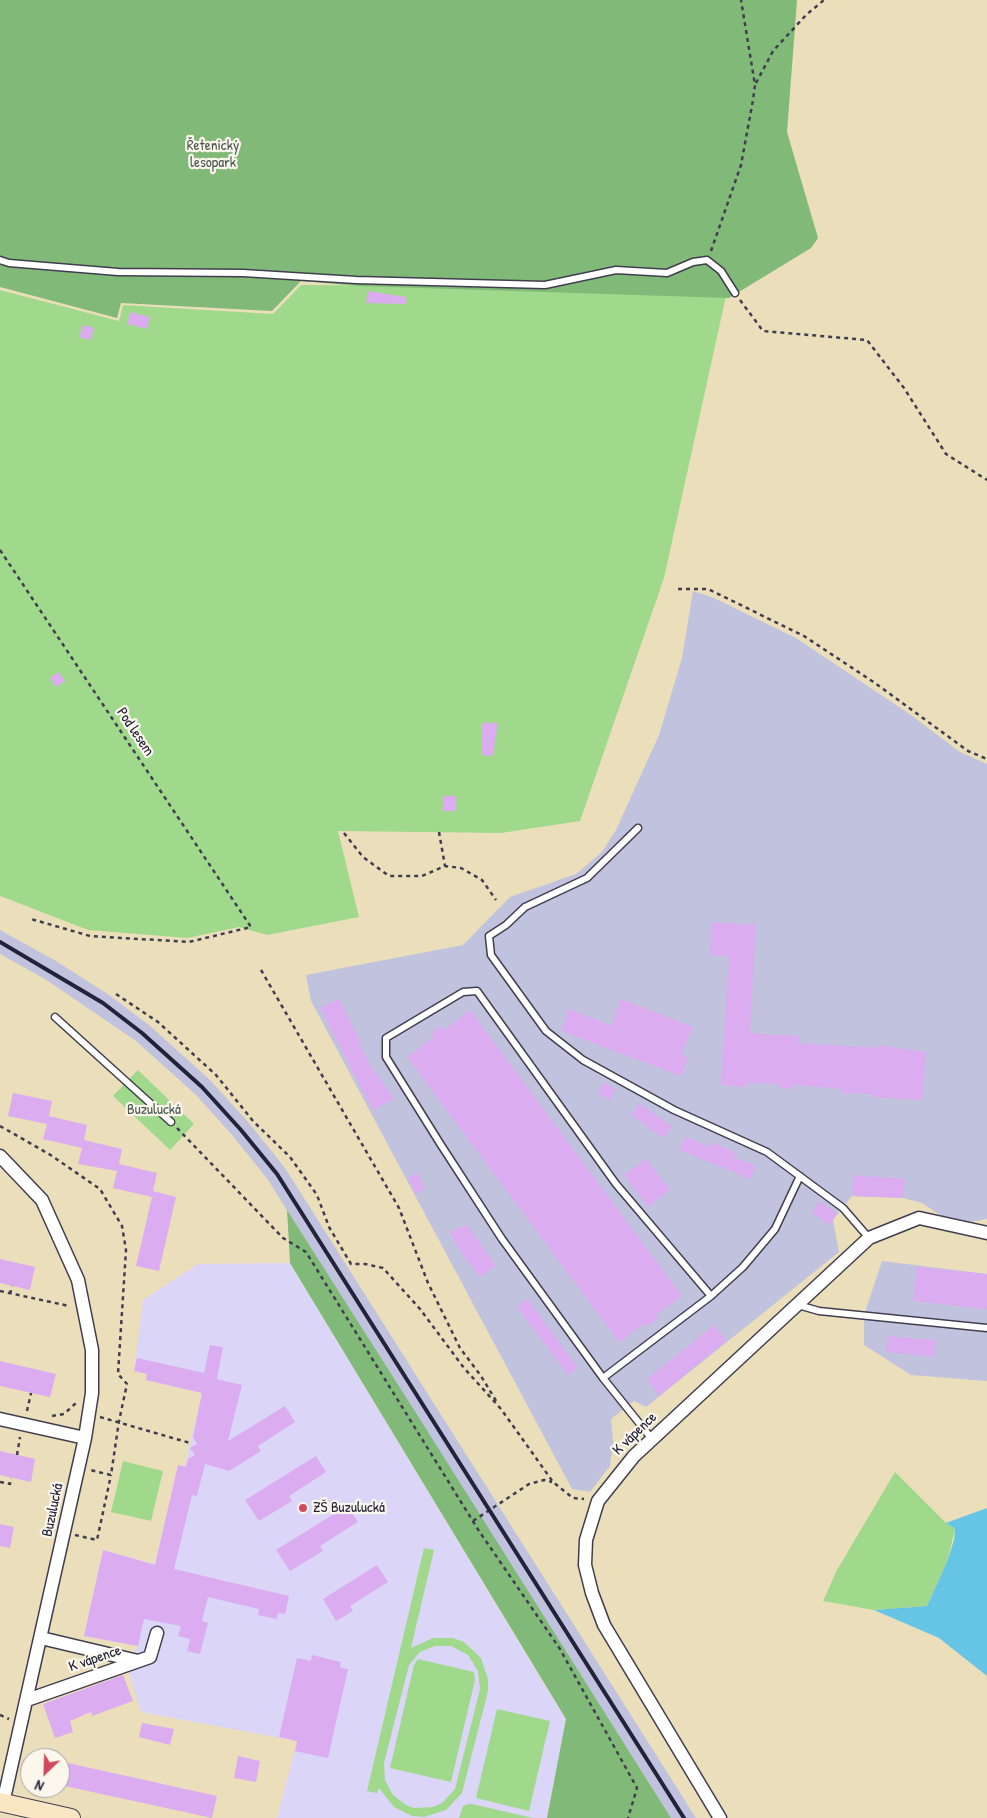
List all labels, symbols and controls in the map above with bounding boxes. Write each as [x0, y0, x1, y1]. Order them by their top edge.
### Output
park label: Řetenický lesopark [187, 137, 239, 172]
street label: Pod lesem [112, 704, 158, 760]
park label: Buzulucká [127, 1101, 181, 1119]
street label: K vápence [609, 1409, 661, 1459]
street label: Buzulucká [39, 1482, 67, 1538]
place label: ZŠ Buzulucká [313, 1499, 385, 1517]
marker: ZŠ Buzulucká [297, 1502, 309, 1514]
street label: K vápence [66, 1642, 124, 1676]
north arrow [20, 1748, 70, 1798]
text: N [32, 1776, 46, 1796]

